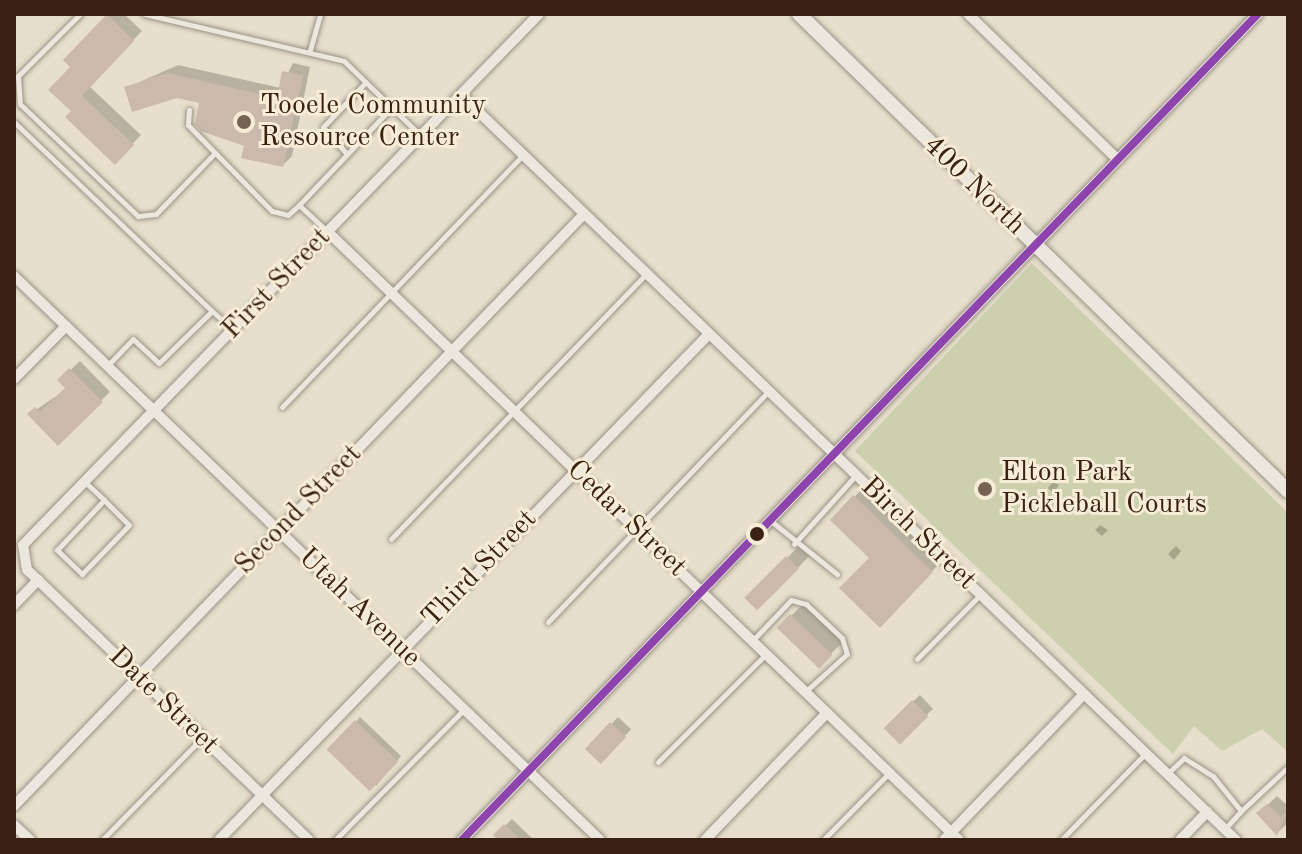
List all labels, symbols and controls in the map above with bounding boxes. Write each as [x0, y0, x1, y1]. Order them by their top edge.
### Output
place label: Tooele Community Resource Center [260, 89, 486, 155]
marker: Tooele Community Resource Center [235, 113, 253, 131]
street label: 400 North [916, 129, 1032, 243]
street label: First Street [216, 221, 338, 347]
street label: Second Street [229, 438, 369, 582]
street label: Cedar Street [559, 454, 693, 584]
place label: Elton Park Pickleball Courts [1001, 456, 1207, 522]
street label: Birch Street [853, 471, 983, 597]
marker: Elton Park Pickleball Courts [976, 480, 994, 498]
street label: Third Street [415, 503, 545, 635]
unlabelled marker [749, 526, 765, 542]
street label: Utah Avenue [291, 541, 427, 675]
street label: Date Street [101, 640, 225, 762]

